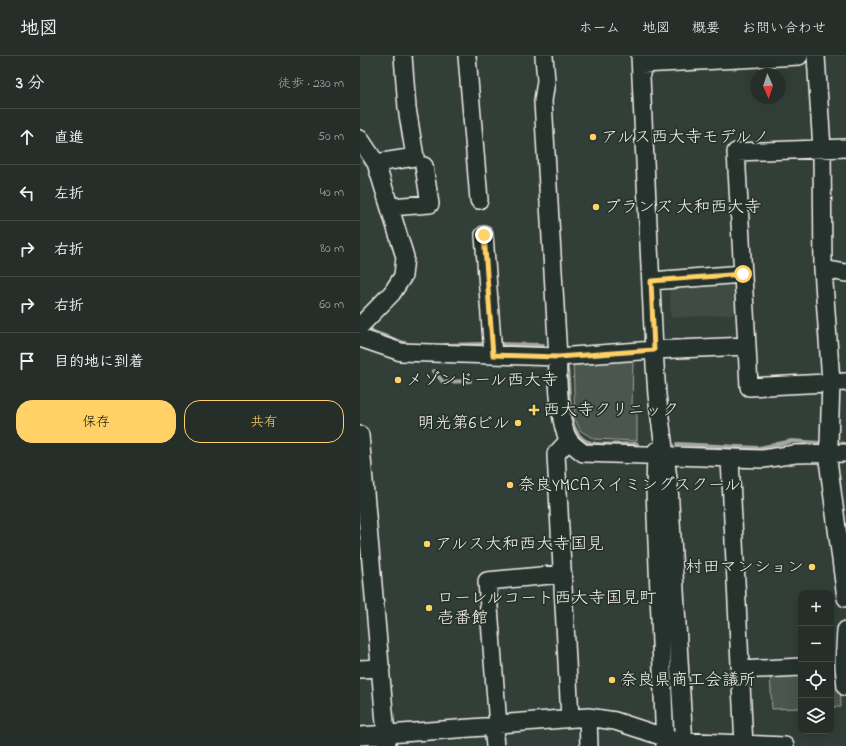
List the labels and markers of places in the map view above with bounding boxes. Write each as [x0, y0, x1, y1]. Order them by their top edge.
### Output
place label: アルス西大寺モデルノ [601, 125, 769, 150]
marker: アルス西大寺モデルノ [588, 132, 598, 142]
place label: ブランズ 大和西大寺 [604, 195, 761, 220]
marker: ブランズ 大和西大寺 [591, 202, 601, 212]
place label: メゾンドール西大寺 [406, 368, 558, 393]
marker: メゾンドール西大寺 [393, 375, 403, 385]
place label: 西大寺クリニック [543, 398, 679, 423]
marker: 西大寺クリニック [528, 404, 540, 416]
place label: 明光第6ビル [418, 411, 510, 436]
marker: 明光第6ビル [513, 418, 523, 428]
place label: 奈良YMCAスイミングスクール [518, 473, 741, 498]
marker: 奈良YMCAスイミングスクール [505, 480, 515, 490]
place label: アルス大和西大寺国見 [435, 532, 604, 557]
marker: アルス大和西大寺国見 [422, 539, 432, 549]
place label: 村田マンション [686, 555, 804, 580]
marker: 村田マンション [807, 562, 817, 572]
place label: ローレルコート西大寺国見町 壱番館 [437, 586, 656, 631]
marker: ローレルコート西大寺国見町 壱番館 [424, 603, 434, 613]
place label: 奈良県商工会議所 [620, 668, 756, 693]
marker: 奈良県商工会議所 [607, 675, 617, 685]

